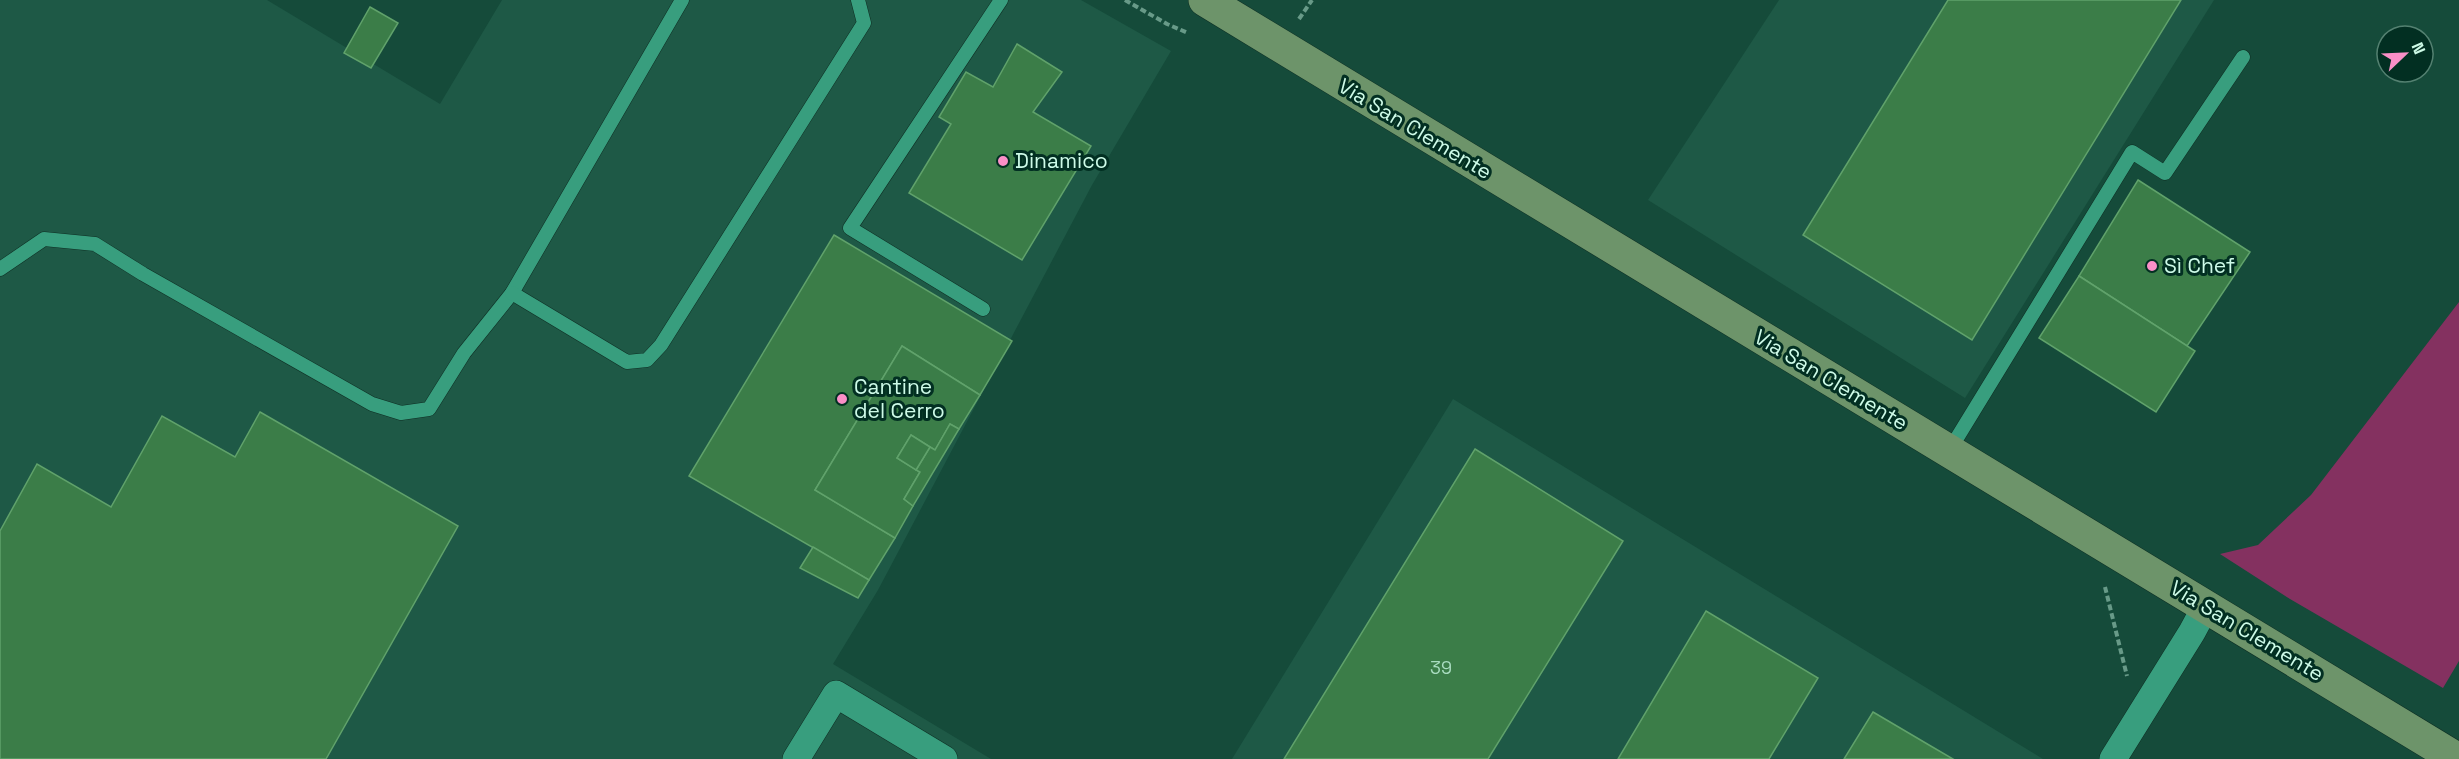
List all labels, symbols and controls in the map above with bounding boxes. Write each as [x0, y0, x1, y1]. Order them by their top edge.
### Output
north arrow [2375, 24, 2435, 84]
text: N [2407, 39, 2430, 57]
street label: Via San Clemente [1333, 72, 1497, 185]
place label: Dinamico [1015, 147, 1108, 174]
marker: Dinamico [996, 154, 1010, 168]
place label: Sì Chef [2164, 252, 2235, 279]
marker: Sì Chef [2145, 259, 2159, 273]
street label: Via San Clemente [1749, 323, 1913, 436]
place label: Cantine del Cerro [854, 373, 945, 424]
marker: Cantine del Cerro [835, 392, 849, 406]
street label: Via San Clemente [2165, 574, 2329, 687]
house number: 39 [1430, 656, 1452, 679]

